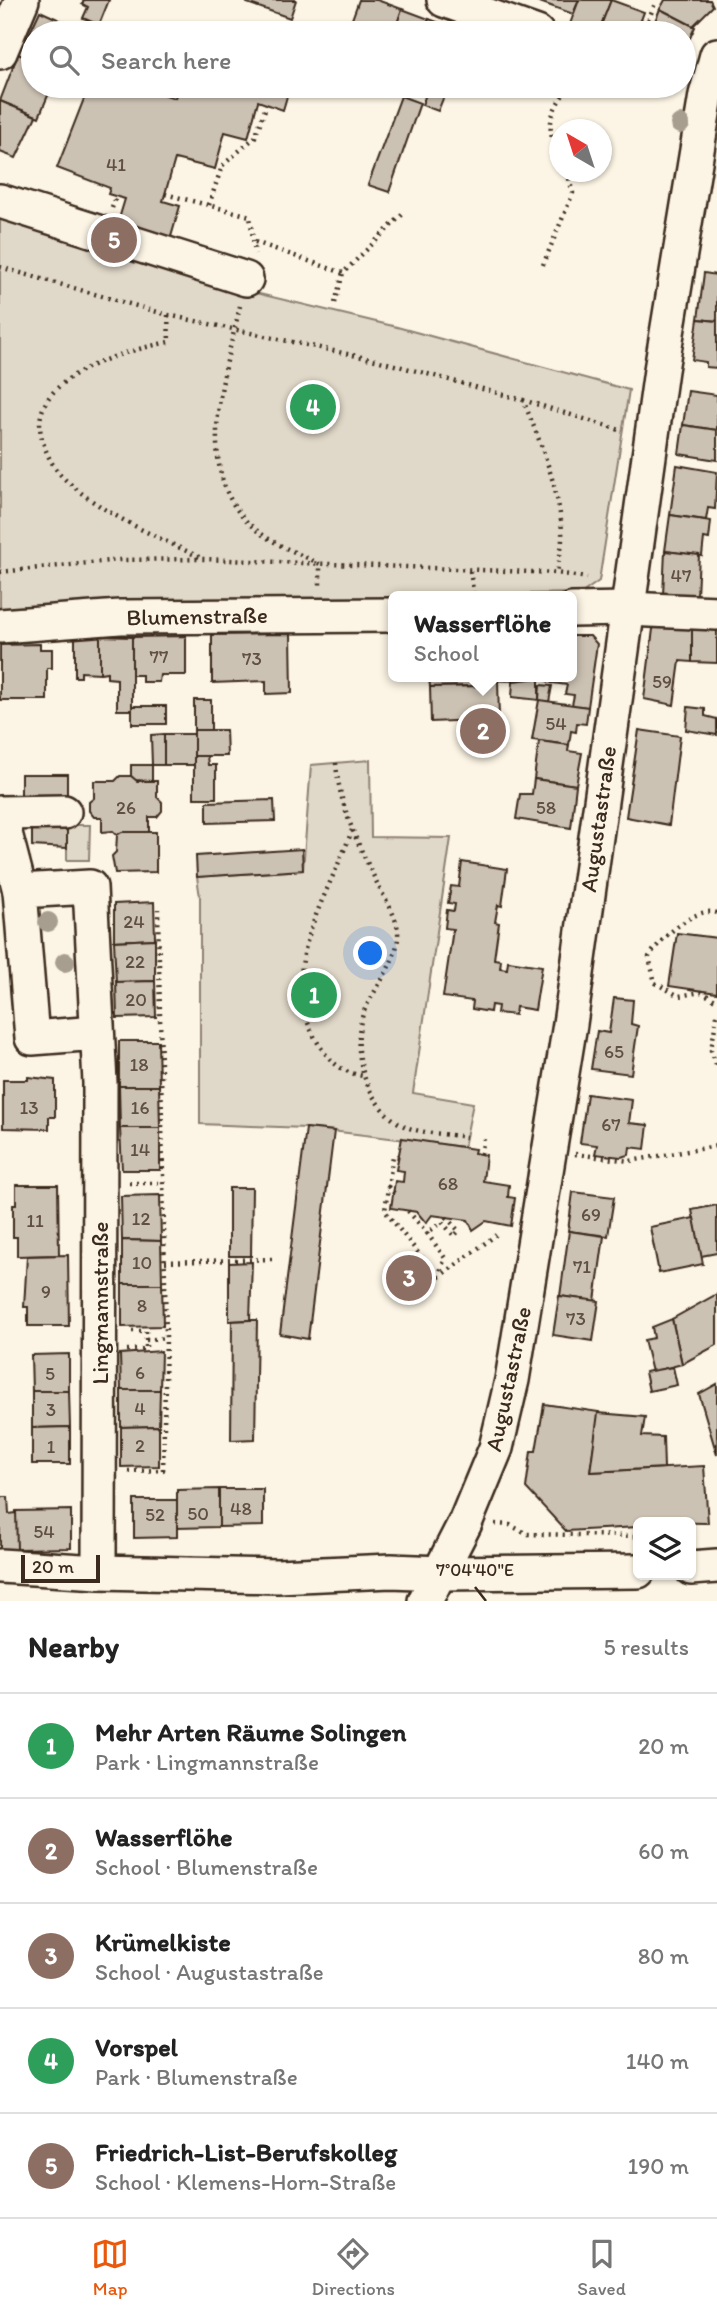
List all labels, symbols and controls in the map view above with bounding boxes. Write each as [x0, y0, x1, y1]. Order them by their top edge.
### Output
search box [21, 21, 696, 98]
icon: search [45, 41, 83, 79]
text: Search here [101, 44, 231, 76]
north arrow [549, 119, 612, 182]
house number: 41 [106, 153, 126, 176]
pin: 5 [91, 214, 137, 266]
pin: 4 [290, 381, 336, 433]
house number: 47 [671, 564, 691, 587]
popup [388, 591, 577, 682]
street label: Blumenstraße [126, 601, 268, 631]
text: Wasserflöhe [414, 607, 551, 639]
text: School [414, 639, 479, 667]
house number: 77 [150, 645, 168, 668]
house number: 73 [242, 647, 262, 670]
house number: 59 [652, 670, 672, 693]
pin: 2 [460, 705, 506, 757]
house number: 54 [545, 712, 567, 735]
street label: Augustastraße [574, 744, 622, 894]
house number: 26 [116, 796, 136, 819]
house number: 58 [536, 796, 556, 819]
house number: 24 [123, 910, 145, 933]
your location [353, 936, 387, 970]
house number: 22 [125, 950, 145, 973]
pin: 1 [291, 969, 337, 1021]
house number: 20 [125, 988, 147, 1011]
house number: 65 [604, 1040, 624, 1063]
house number: 18 [129, 1053, 149, 1076]
house number: 13 [19, 1096, 39, 1119]
house number: 16 [131, 1096, 149, 1119]
house number: 67 [601, 1113, 621, 1136]
house number: 14 [130, 1138, 150, 1161]
house number: 68 [438, 1172, 458, 1195]
house number: 69 [581, 1203, 601, 1226]
house number: 12 [132, 1207, 150, 1230]
house number: 11 [26, 1209, 44, 1232]
street label: Lingmannstraße [86, 1222, 114, 1384]
house number: 10 [132, 1251, 152, 1274]
pin: 3 [386, 1252, 432, 1304]
house number: 71 [573, 1255, 591, 1278]
house number: 9 [41, 1280, 51, 1303]
house number: 8 [137, 1294, 147, 1317]
street label: Augustastraße [479, 1304, 537, 1454]
house number: 73 [566, 1307, 586, 1330]
house number: 6 [135, 1361, 145, 1384]
house number: 5 [45, 1362, 55, 1385]
house number: 4 [134, 1397, 146, 1420]
house number: 3 [46, 1398, 56, 1421]
house number: 2 [135, 1434, 145, 1457]
house number: 1 [47, 1435, 56, 1458]
house number: 48 [230, 1497, 252, 1520]
house number: 50 [187, 1502, 209, 1525]
house number: 52 [145, 1503, 165, 1526]
map controls [633, 1517, 696, 1580]
button: layers [633, 1517, 696, 1580]
house number: 54 [33, 1520, 55, 1543]
scale bar [21, 1552, 100, 1584]
text: 20 m [32, 1555, 74, 1578]
text: 7°04'40"E [436, 1559, 514, 1581]
text: Nearby [28, 1628, 119, 1665]
text: 5 results [603, 1633, 689, 1661]
text: Mehr Arten Räume Solingen [95, 1716, 406, 1748]
text: 1 [46, 1732, 56, 1760]
text: 20 m [638, 1732, 689, 1760]
text: Park · Lingmannstraße [95, 1748, 319, 1776]
text: Wasserflöhe [95, 1821, 233, 1853]
text: 2 [45, 1837, 57, 1865]
text: 60 m [638, 1837, 689, 1865]
text: School · Blumenstraße [95, 1853, 318, 1881]
text: Krümelkiste [95, 1926, 231, 1958]
text: 3 [45, 1942, 57, 1970]
text: 80 m [638, 1942, 689, 1970]
text: School · Augustastraße [95, 1958, 324, 1986]
text: Vorspel [95, 2031, 178, 2063]
text: 4 [44, 2047, 58, 2075]
text: 140 m [626, 2047, 689, 2075]
text: Park · Blumenstraße [95, 2063, 298, 2091]
text: Friedrich-List-Berufskolleg [95, 2136, 397, 2168]
text: 5 [45, 2152, 57, 2180]
text: 190 m [628, 2152, 689, 2180]
text: School · Klemens-Horn-Straße [95, 2168, 396, 2196]
tab: Map [91, 2235, 129, 2300]
tab: Directions [311, 2235, 395, 2300]
tab: Saved [577, 2235, 626, 2300]

